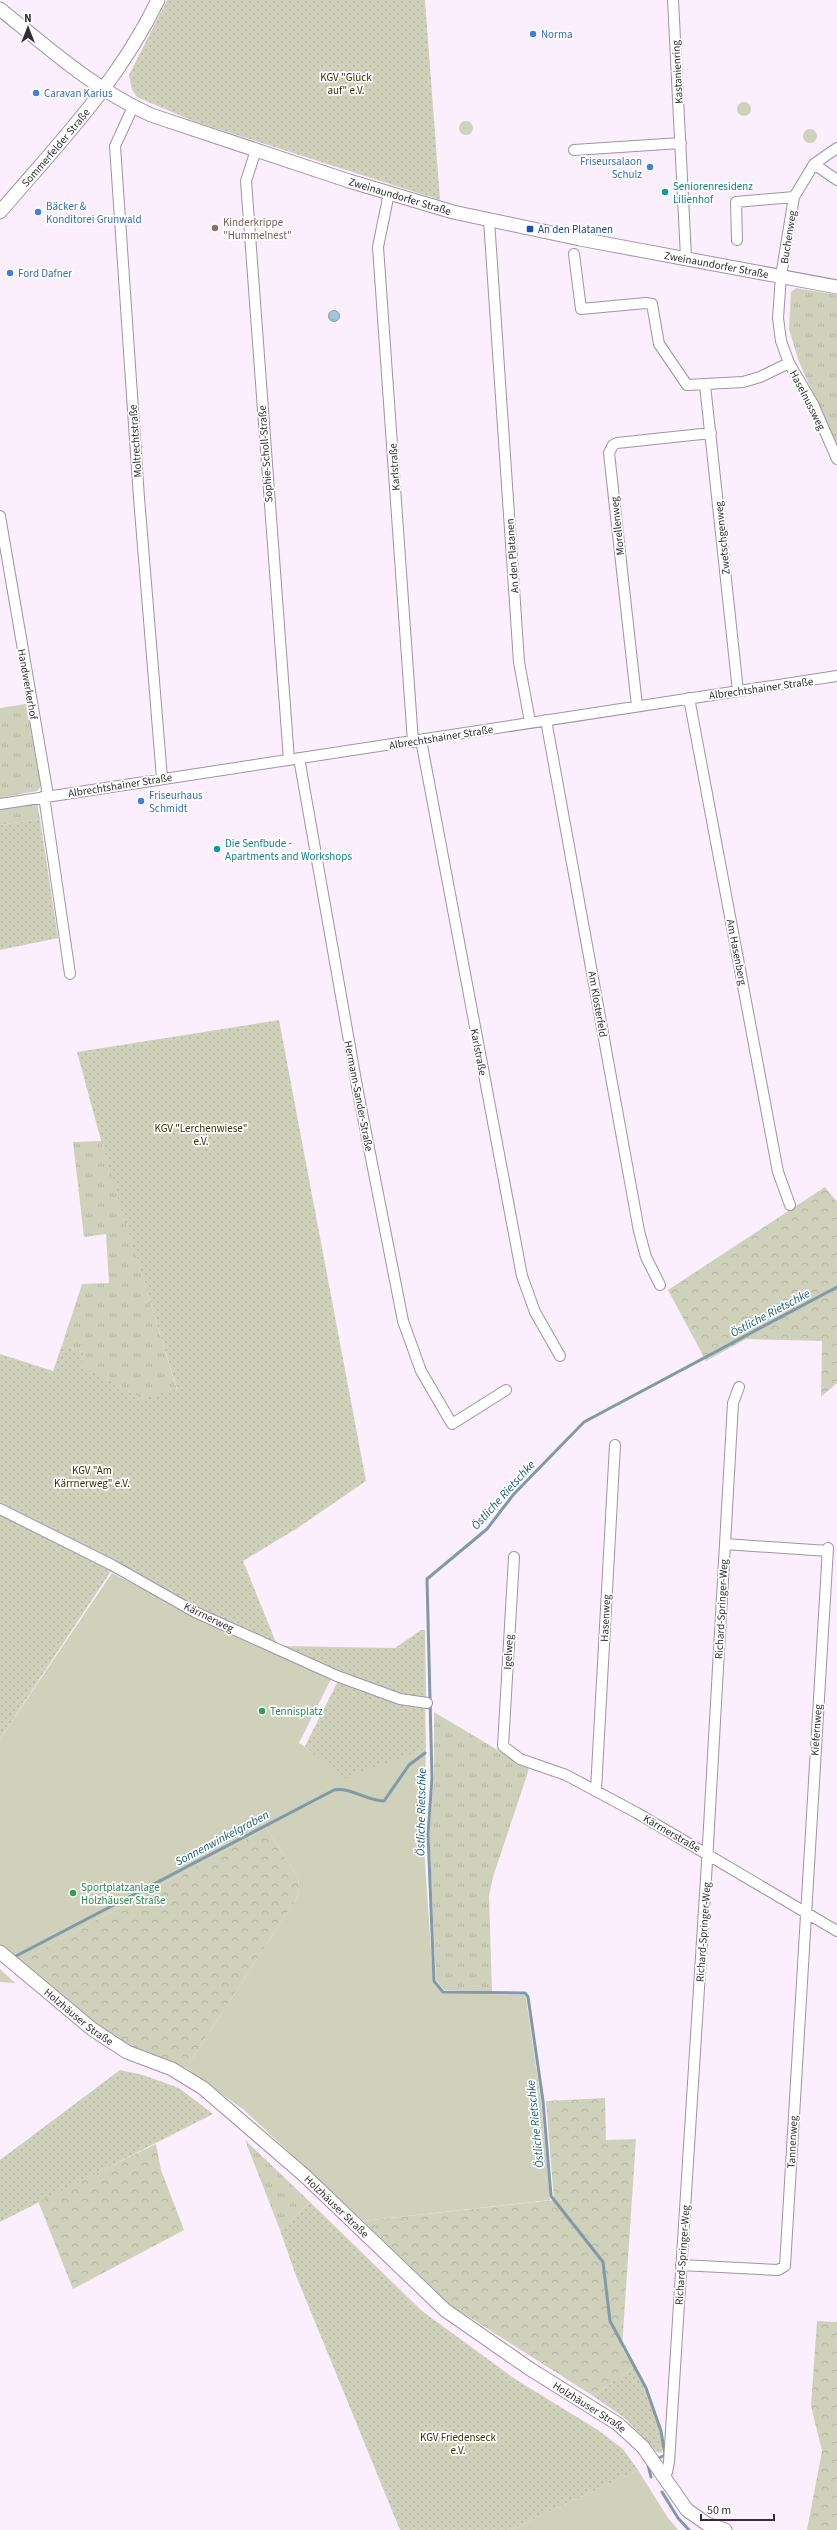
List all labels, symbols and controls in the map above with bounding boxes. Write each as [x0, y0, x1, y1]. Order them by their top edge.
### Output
north arrow [8, 8, 48, 48]
text: N [24, 11, 32, 26]
place label: Norma [541, 27, 573, 42]
marker: Norma [528, 29, 538, 39]
street label: Kastanienring [668, 39, 687, 104]
park label: KGV "Glück auf" e.V. [320, 70, 372, 98]
place label: Caravan Karius [44, 86, 113, 101]
marker: Caravan Karius [31, 88, 41, 98]
street label: Sommerfelder Straße [18, 105, 94, 190]
place label: Friseursalaon Schulz [580, 154, 642, 182]
marker: Friseursalaon Schulz [645, 162, 655, 172]
street label: Zweinaundorfer Straße [347, 174, 453, 219]
place label: Seniorenresidenz Lilienhof [673, 179, 753, 207]
marker: Seniorenresidenz Lilienhof [660, 187, 670, 197]
place label: Bäcker & Konditorei Grunwald [46, 199, 142, 227]
marker: Bäcker & Konditorei Grunwald [33, 207, 43, 217]
street label: Buchenweg [777, 209, 800, 265]
place label: Kinderkrippe "Hummelnest" [223, 215, 292, 243]
place label: An den Platanen [538, 222, 613, 237]
marker: Kinderkrippe "Hummelnest" [210, 223, 220, 233]
marker: An den Platanen [525, 224, 535, 234]
street label: Zweinaundorfer Straße [663, 248, 771, 282]
place label: Ford Dafner [18, 266, 72, 281]
marker: Ford Dafner [5, 268, 15, 278]
street label: Haselnussweg [786, 368, 829, 433]
street label: Moltrechtstraße [125, 403, 146, 478]
street label: Sophie-Scholl-Straße [255, 404, 276, 503]
street label: Karlstraße [385, 442, 404, 491]
street label: Morellenweg [607, 495, 628, 556]
street label: Zwetschgenweg [711, 500, 734, 575]
street label: An den Platanen [502, 518, 523, 594]
street label: Handwerkerhof [14, 648, 41, 721]
street label: Albrechtshainer Straße [708, 674, 815, 703]
street label: Albrechtshainer Straße [388, 722, 495, 753]
street label: Albrechtshainer Straße [67, 770, 174, 801]
place label: Friseurhaus Schmidt [149, 788, 203, 816]
marker: Friseurhaus Schmidt [136, 796, 146, 806]
place label: Die Senfbude - Apartments and Workshops [225, 836, 352, 864]
marker: Die Senfbude - Apartments and Workshops [212, 844, 222, 854]
street label: Am Hasenberg [723, 918, 750, 987]
street label: Am Klosterfeld [584, 970, 611, 1038]
street label: Karlstraße [467, 1027, 491, 1077]
street label: Hermann-Sander-Straße [340, 1040, 377, 1153]
park label: KGV "Lerchenwiese" e.V. [154, 1121, 248, 1149]
water label: Östliche Rietschke [727, 1285, 813, 1342]
water label: Östliche Rietschke [468, 1457, 539, 1534]
park label: KGV "Am Kärrnerweg" e.V. [54, 1463, 130, 1491]
street label: Richard-Springer-Weg [711, 1558, 732, 1660]
street label: Hasenweg [597, 1593, 614, 1642]
street label: Kärrnerweg [181, 1599, 237, 1636]
street label: Igelweg [500, 1634, 517, 1670]
street label: Kiefernweg [807, 1703, 826, 1756]
place label: Tennisplatz [270, 1704, 323, 1719]
marker: Tennisplatz [257, 1706, 267, 1716]
water label: Östliche Rietschke [412, 1767, 431, 1856]
water label: Sonnenwinkelgraben [172, 1807, 272, 1870]
street label: Kärrnerstraße [640, 1811, 704, 1856]
place label: Sportplatzanlage Holzhäuser Straße [81, 1880, 166, 1908]
street label: Richard-Springer-Weg [693, 1881, 715, 1983]
marker: Sportplatzanlage Holzhäuser Straße [68, 1888, 78, 1898]
street label: Holzhäuser Straße [41, 1985, 117, 2049]
water label: Östliche Rietschke [522, 2079, 549, 2169]
street label: Tannenweg [784, 2115, 801, 2169]
street label: Holzhäuser Straße [301, 2172, 373, 2242]
street label: Richard-Springer-Weg [672, 2204, 694, 2306]
street label: Holzhäuser Straße [550, 2378, 630, 2436]
park label: KGV Friedenseck e.V. [420, 2430, 497, 2458]
scale bar [701, 2496, 774, 2522]
text: 50 m [707, 2502, 731, 2519]

